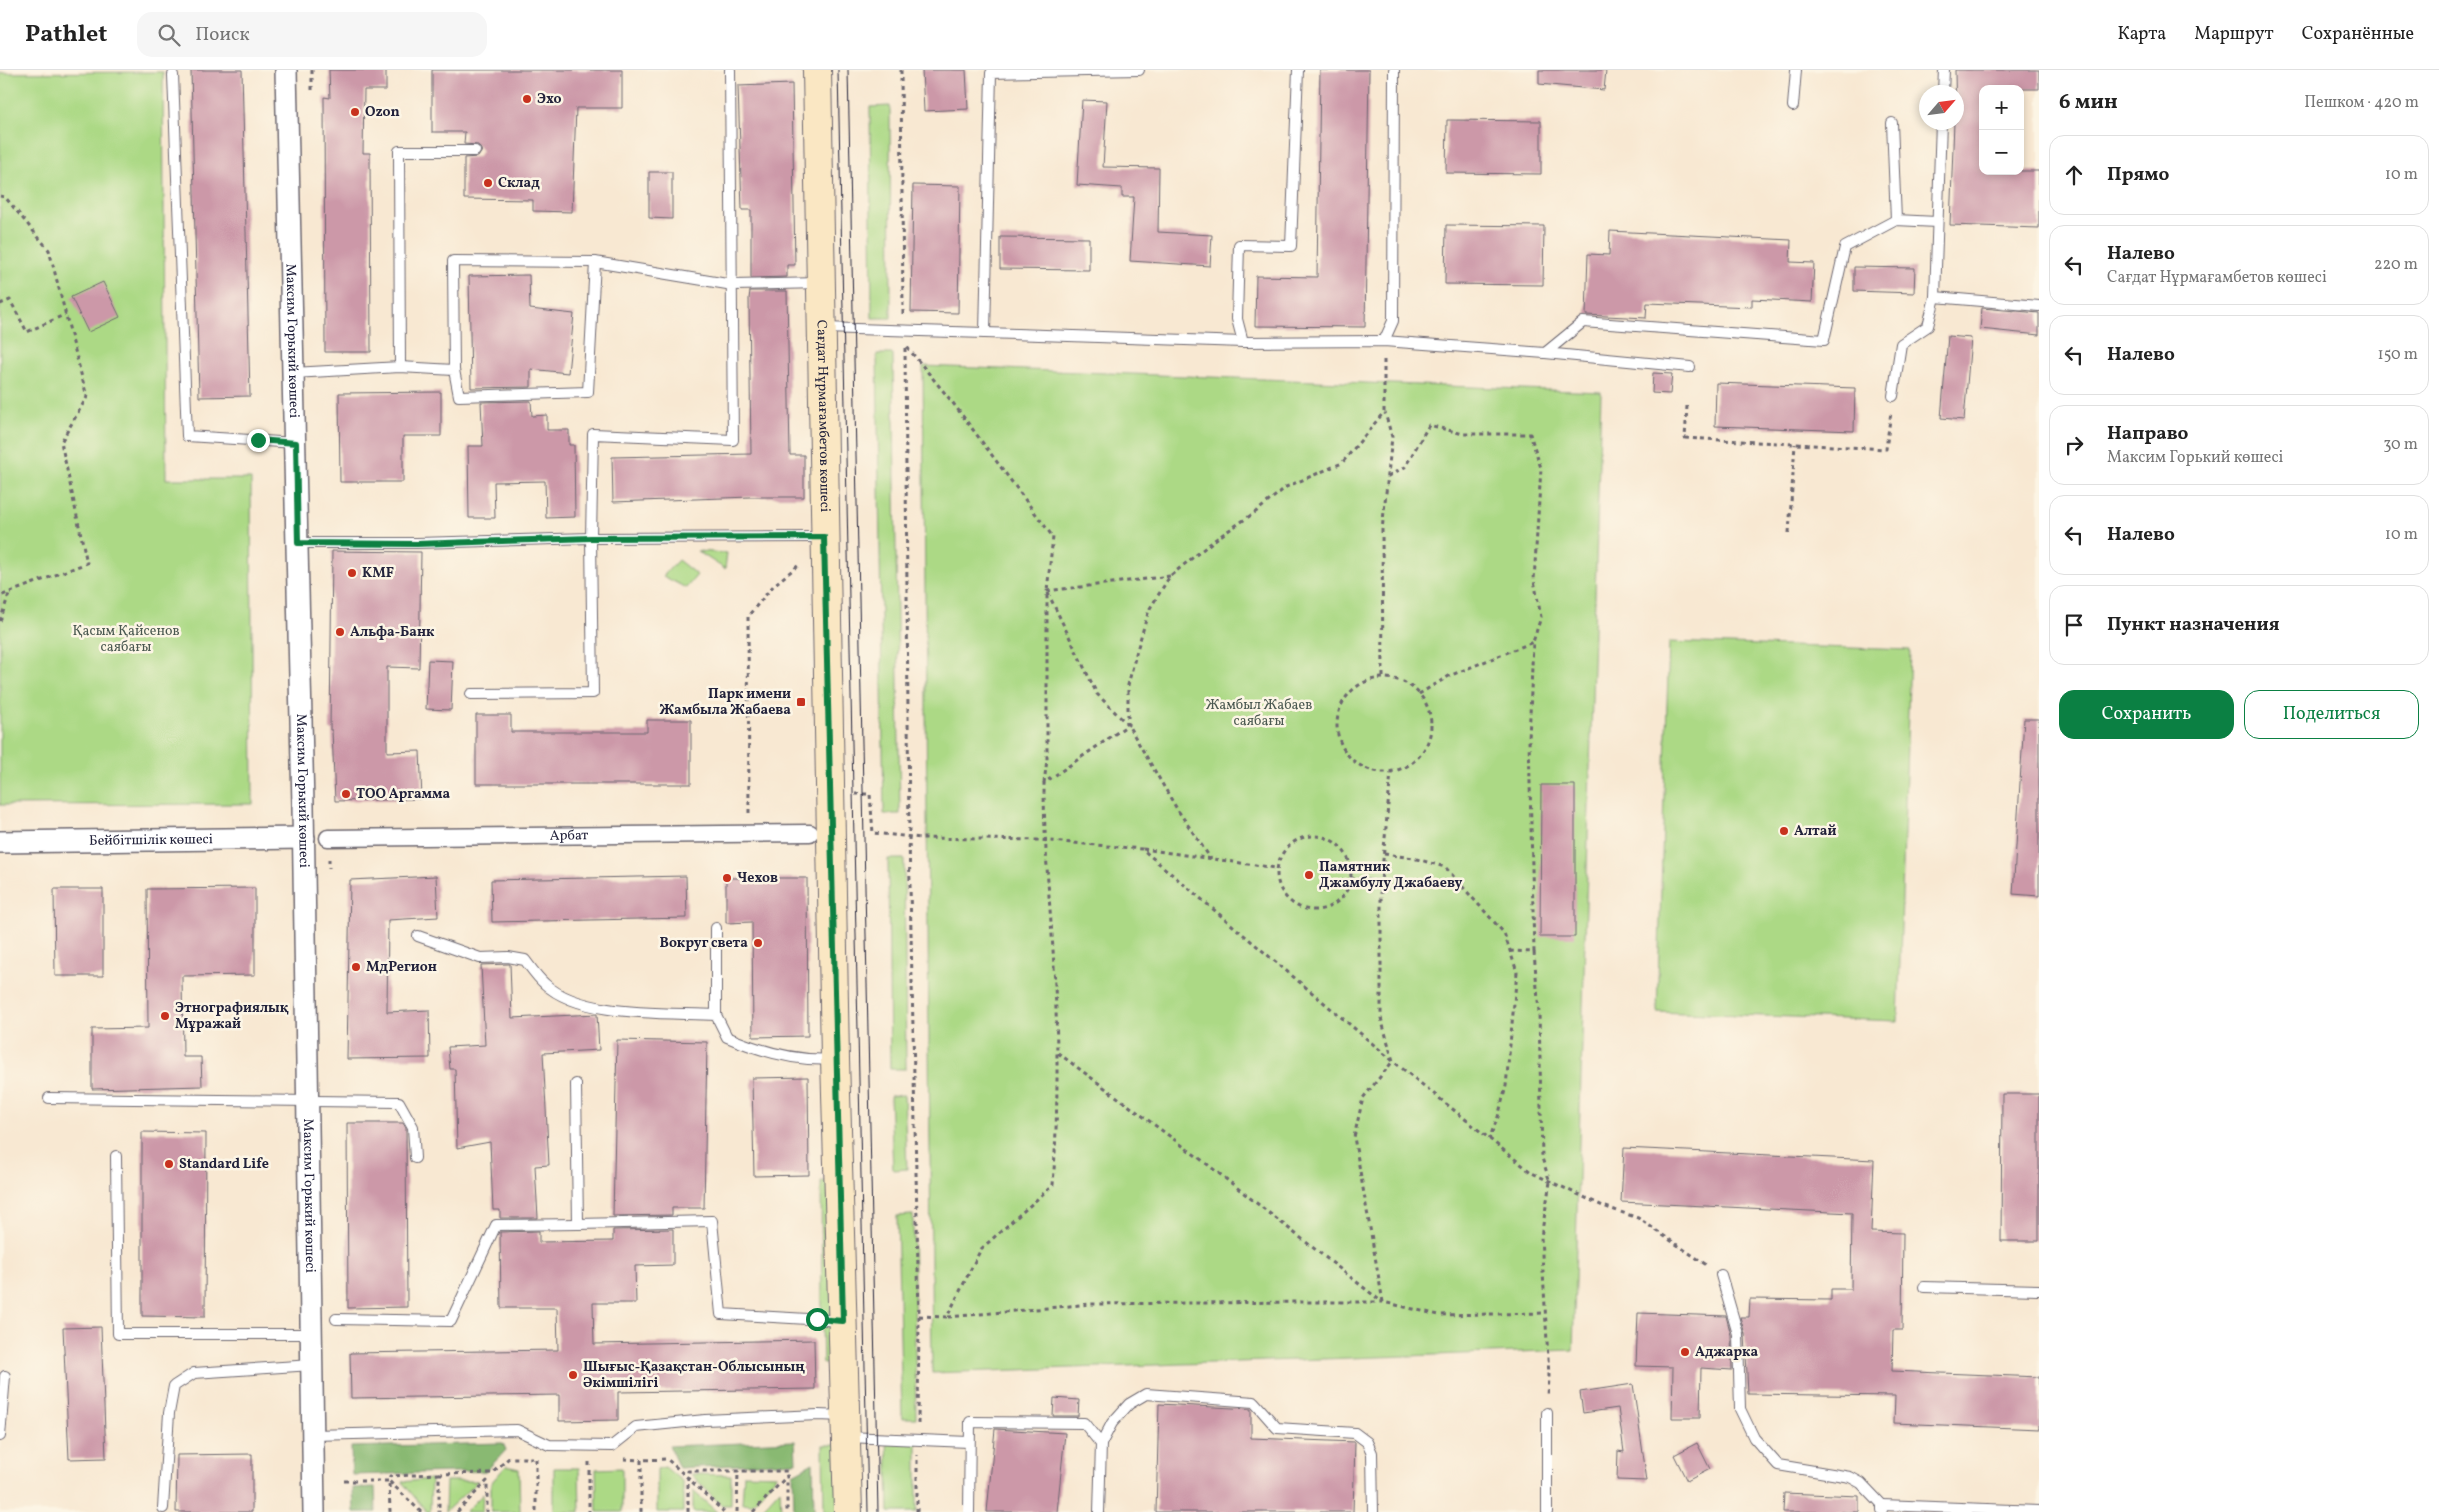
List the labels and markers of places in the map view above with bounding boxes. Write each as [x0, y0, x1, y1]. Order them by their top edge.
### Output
place label: Эхо [537, 90, 562, 109]
marker: Эхо [521, 93, 533, 105]
place label: Ozon [365, 103, 400, 122]
marker: Ozon [349, 106, 361, 118]
place label: Склад [498, 174, 540, 193]
marker: Склад [482, 177, 494, 189]
place label: KMF [362, 564, 394, 583]
marker: KMF [346, 567, 358, 579]
place label: Альфа-Банк [350, 623, 435, 642]
marker: Альфа-Банк [334, 626, 346, 638]
place label: Парк имени Жамбыла Жабаева [659, 685, 791, 720]
marker: Парк имени Жамбыла Жабаева [795, 696, 807, 708]
place label: ТОО Аргамма [356, 785, 451, 804]
marker: ТОО Аргамма [340, 788, 352, 800]
place label: Алтай [1794, 822, 1836, 841]
marker: Алтай [1778, 825, 1790, 837]
place label: Памятник Джамбулу Джабаеву [1319, 858, 1463, 893]
place label: Чехов [737, 869, 778, 888]
marker: Памятник Джамбулу Джабаеву [1303, 869, 1315, 881]
marker: Чехов [721, 872, 733, 884]
place label: Вокруг света [660, 934, 748, 953]
marker: Вокруг света [752, 937, 764, 949]
place label: МдРегион [366, 958, 437, 977]
marker: МдРегион [350, 961, 362, 973]
place label: Этнографиялық Мұражай [175, 999, 289, 1034]
marker: Этнографиялық Мұражай [159, 1010, 171, 1022]
place label: Standard Life [179, 1155, 269, 1174]
marker: Standard Life [163, 1158, 175, 1170]
place label: Аджарка [1695, 1343, 1758, 1362]
marker: Аджарка [1679, 1346, 1691, 1358]
place label: Шығыс-Қазақстан-Облысының Әкімшілігі [583, 1358, 805, 1393]
marker: Шығыс-Қазақстан-Облысының Әкімшілігі [567, 1369, 579, 1381]

